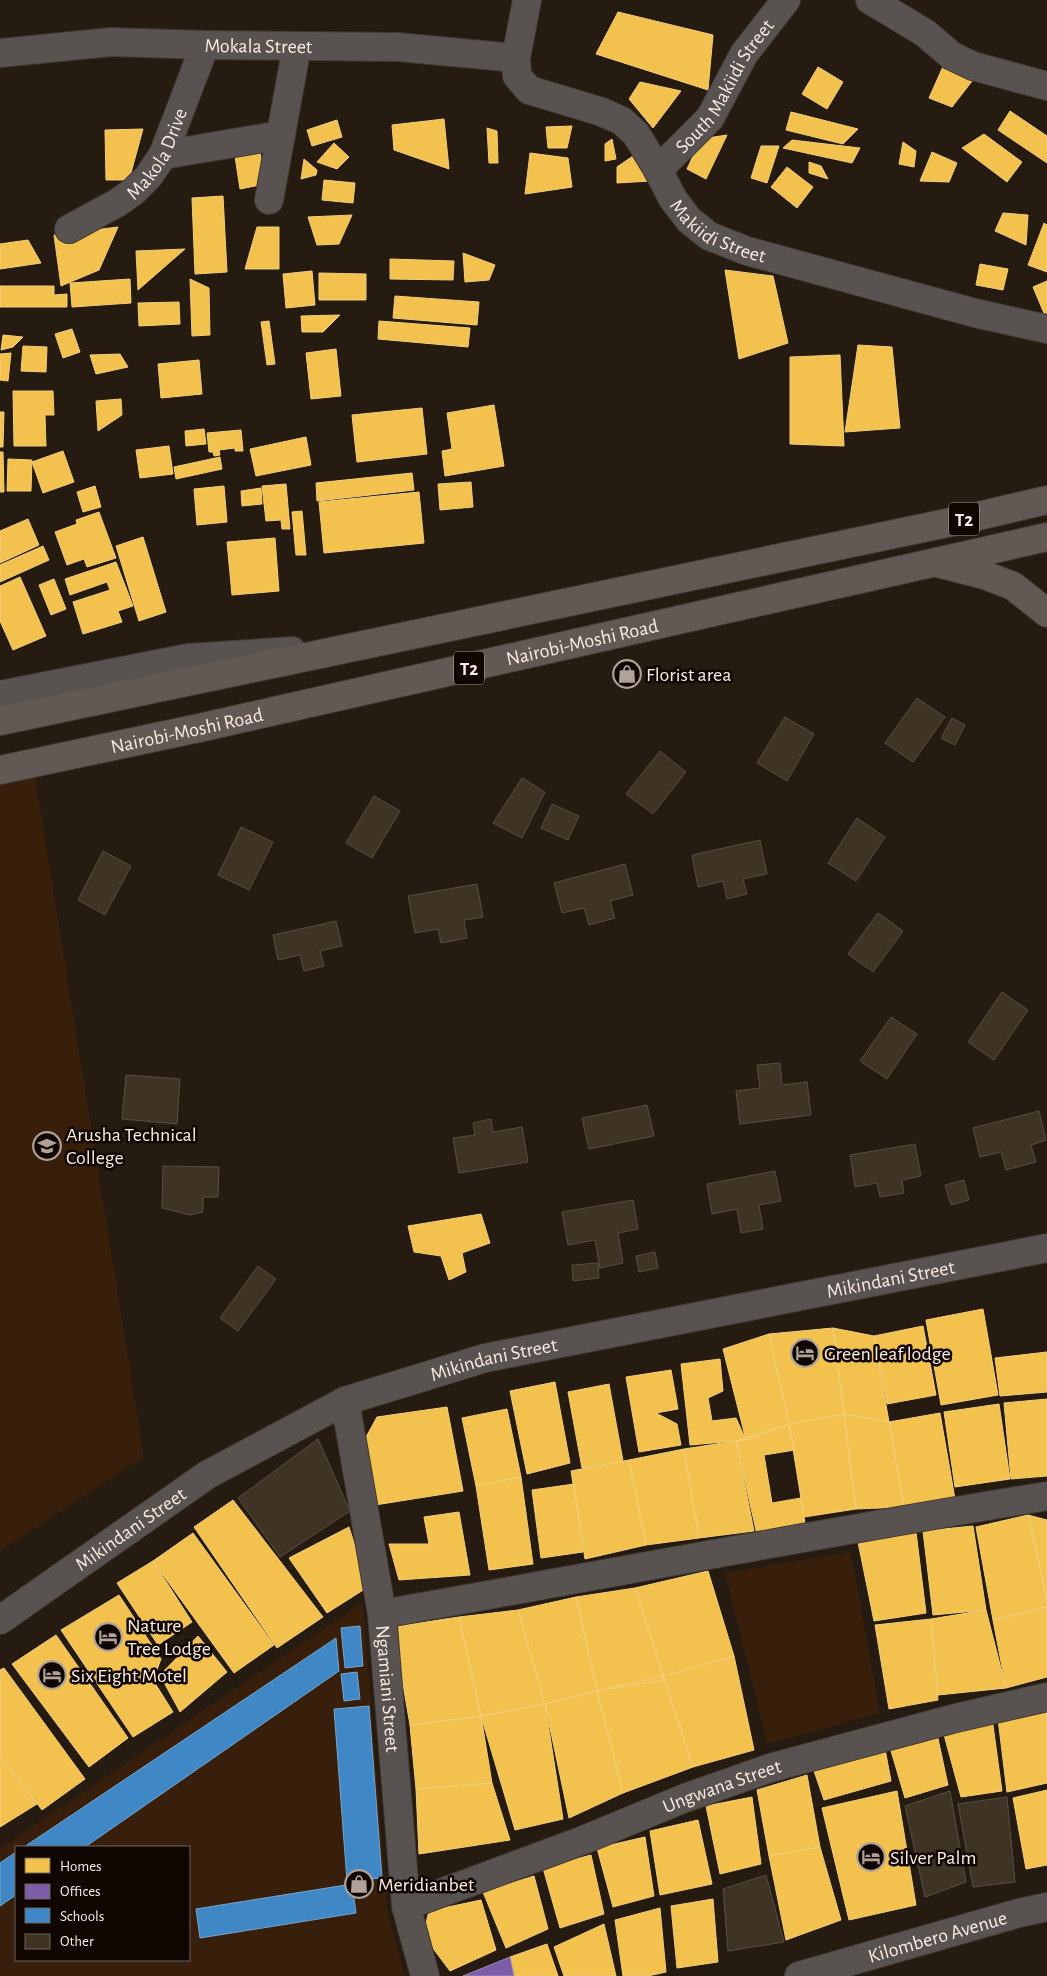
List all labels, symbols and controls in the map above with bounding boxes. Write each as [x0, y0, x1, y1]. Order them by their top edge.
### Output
street label: South Makiidi Street [672, 15, 778, 157]
street label: Mokala Street [204, 36, 313, 57]
street label: Makola Drive [123, 106, 191, 204]
street label: Makiidi Street [666, 196, 768, 267]
road number: T2 [949, 502, 979, 536]
street label: Nairobi-Moshi Road [504, 616, 660, 670]
road number: T2 [454, 651, 484, 684]
shop icon: Florist area [612, 659, 642, 689]
place label: Florist area [646, 665, 732, 685]
street label: Nairobi-Moshi Road [109, 705, 265, 757]
place label: Arusha Technical College [66, 1125, 197, 1168]
school or university icon: Arusha Technical College [32, 1131, 62, 1161]
street label: Mikindani Street [825, 1257, 957, 1302]
street label: Mikindani Street [428, 1335, 560, 1385]
hotel icon: Green leaf lodge [790, 1338, 820, 1368]
place label: Green leaf lodge [824, 1344, 951, 1364]
street label: Mikindani Street [72, 1484, 190, 1575]
place label: Nature Tree Lodge [127, 1616, 211, 1659]
hotel icon: Nature Tree Lodge [93, 1622, 123, 1652]
street label: Ngamiani Street [372, 1624, 402, 1753]
hotel icon: Six Eight Motel [37, 1660, 67, 1690]
place label: Six Eight Motel [71, 1666, 187, 1686]
street label: Ungwana Street [660, 1756, 784, 1817]
hotel icon: Silver Palm [856, 1842, 886, 1872]
legend [15, 1846, 190, 1961]
place label: Silver Palm [890, 1848, 976, 1868]
text: Homes [60, 1859, 102, 1874]
shop icon: Meridianbet [344, 1869, 374, 1899]
place label: Meridianbet [378, 1875, 475, 1895]
text: Offices [60, 1884, 101, 1899]
street label: Kilombero Avenue [866, 1908, 1010, 1967]
text: Schools [60, 1909, 104, 1924]
text: Other [60, 1934, 94, 1949]

